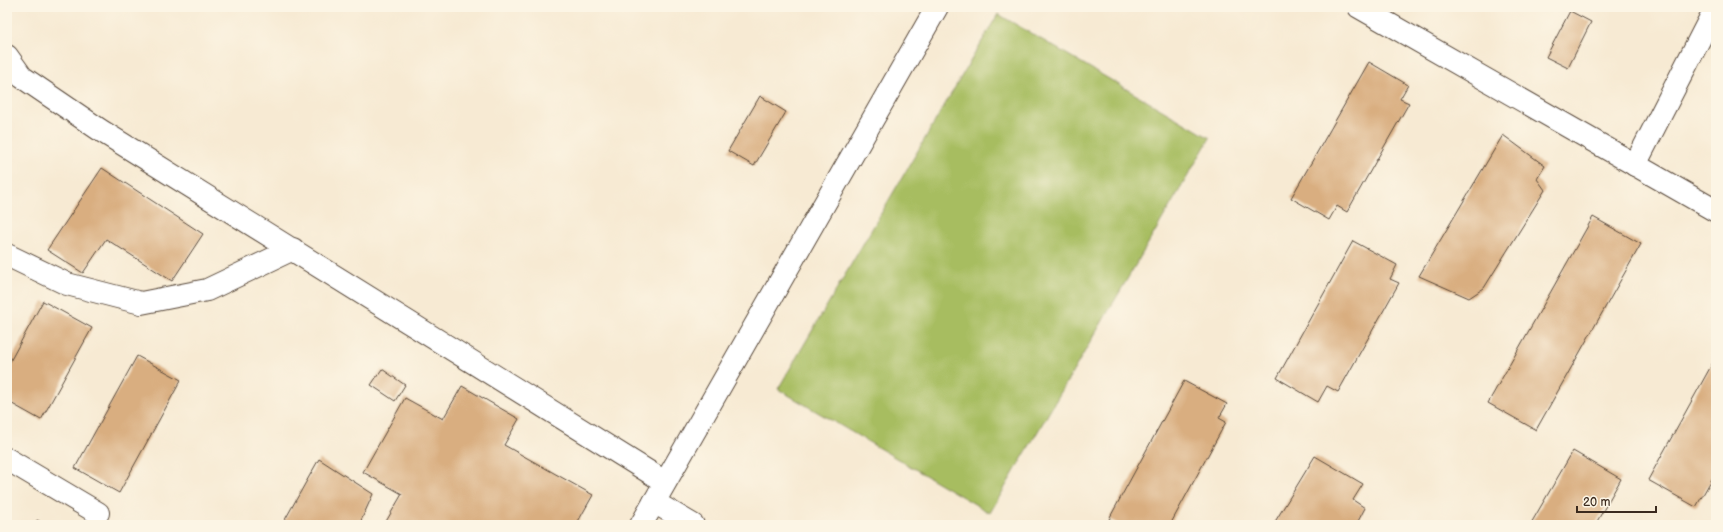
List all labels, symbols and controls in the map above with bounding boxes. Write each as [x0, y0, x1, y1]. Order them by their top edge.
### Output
scale bar [1577, 488, 1656, 514]
text: 20 m [1583, 495, 1610, 510]

